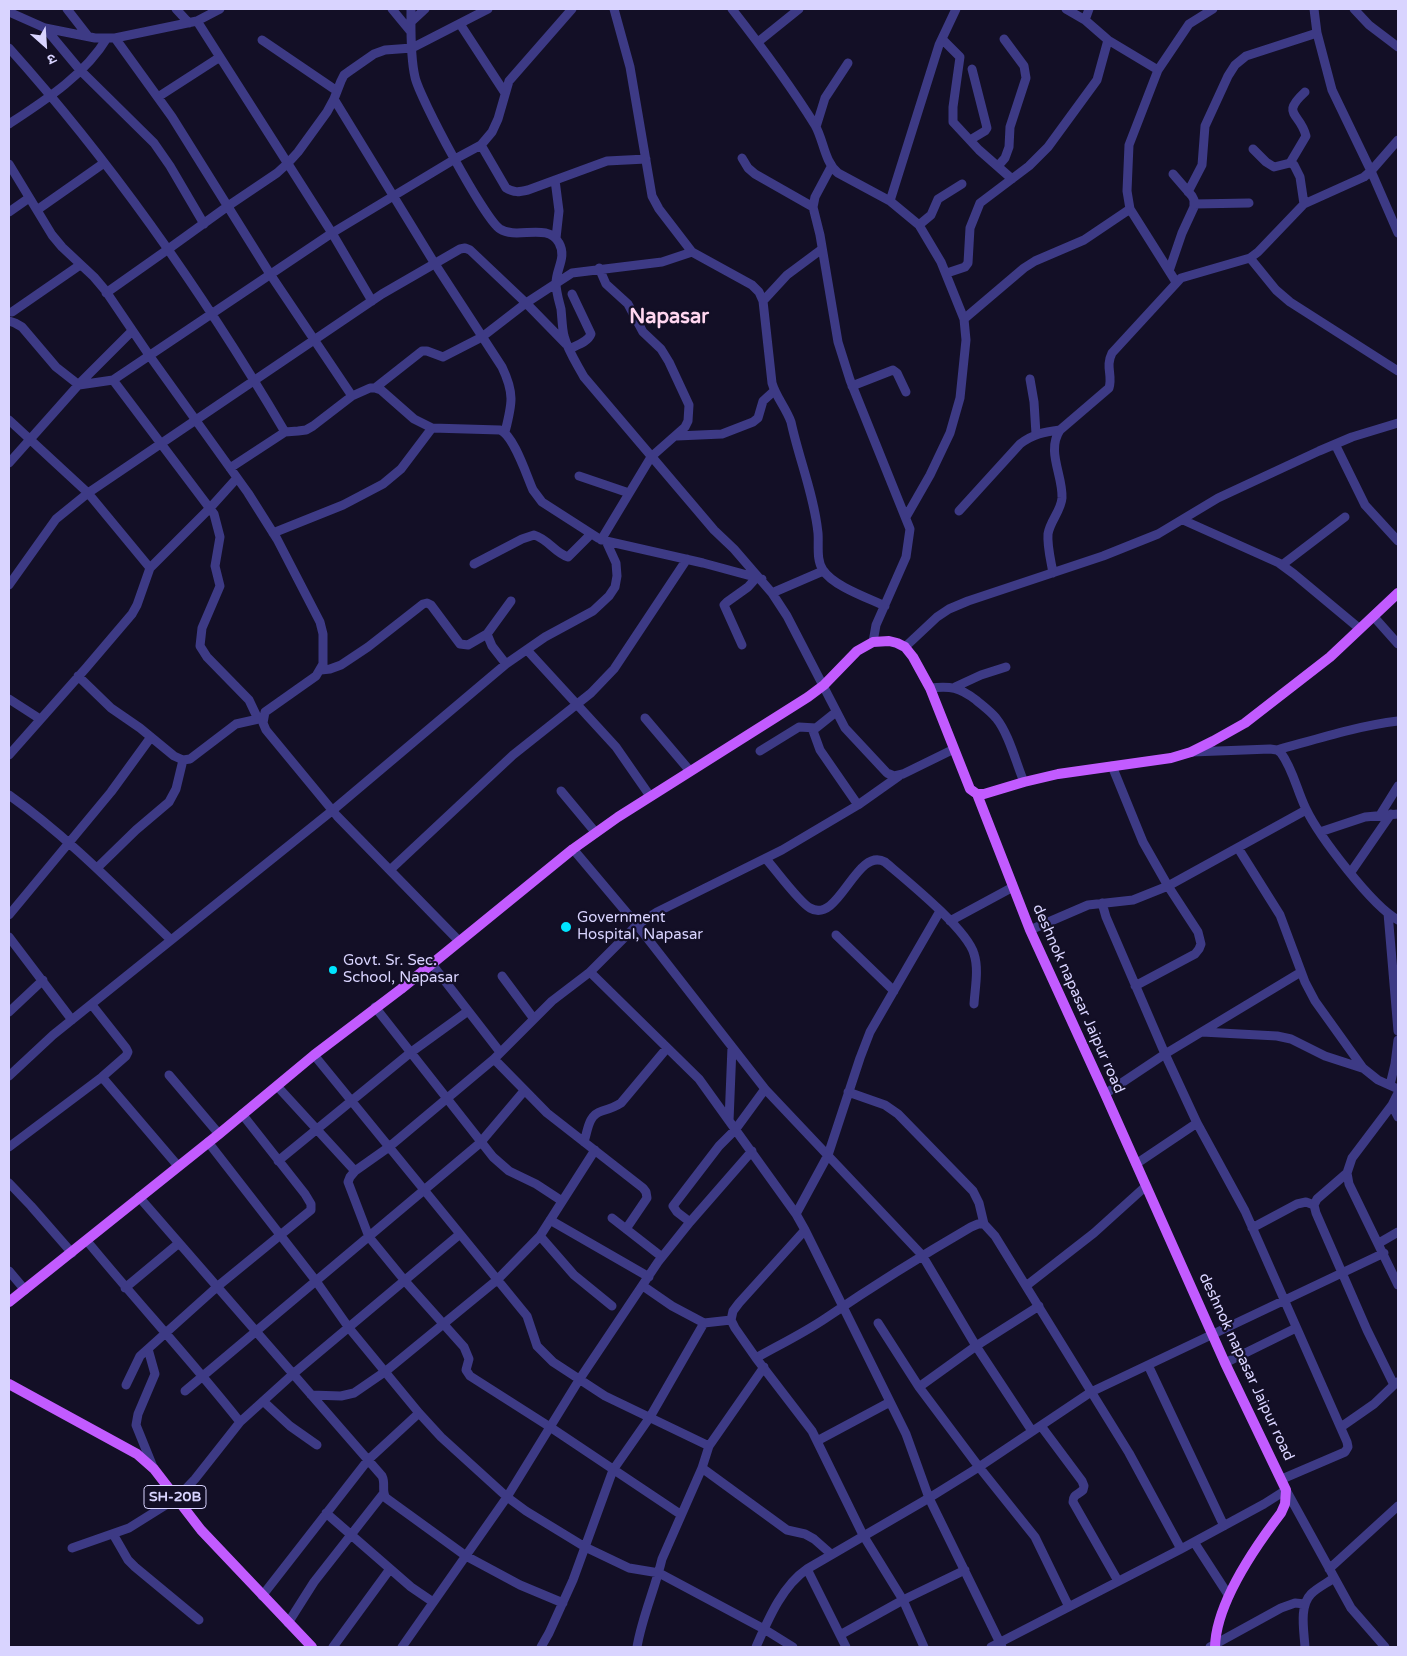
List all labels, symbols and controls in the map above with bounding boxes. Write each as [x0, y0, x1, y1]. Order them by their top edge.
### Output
north arrow [20, 20, 70, 70]
text: उ [44, 49, 59, 68]
district label: Napasar [629, 306, 709, 330]
street label: deshnok napasar Jaipur road [1028, 902, 1128, 1096]
place label: Government Hospital, Napasar [577, 909, 703, 944]
marker: Government Hospital, Napasar [559, 920, 573, 934]
place label: Govt. Sr. Sec. School, Napasar [343, 952, 459, 987]
marker: Govt. Sr. Sec. School, Napasar [327, 964, 339, 976]
street label: deshnok napasar Jaipur road [1194, 1270, 1298, 1464]
road number: SH-20B [144, 1485, 206, 1508]

